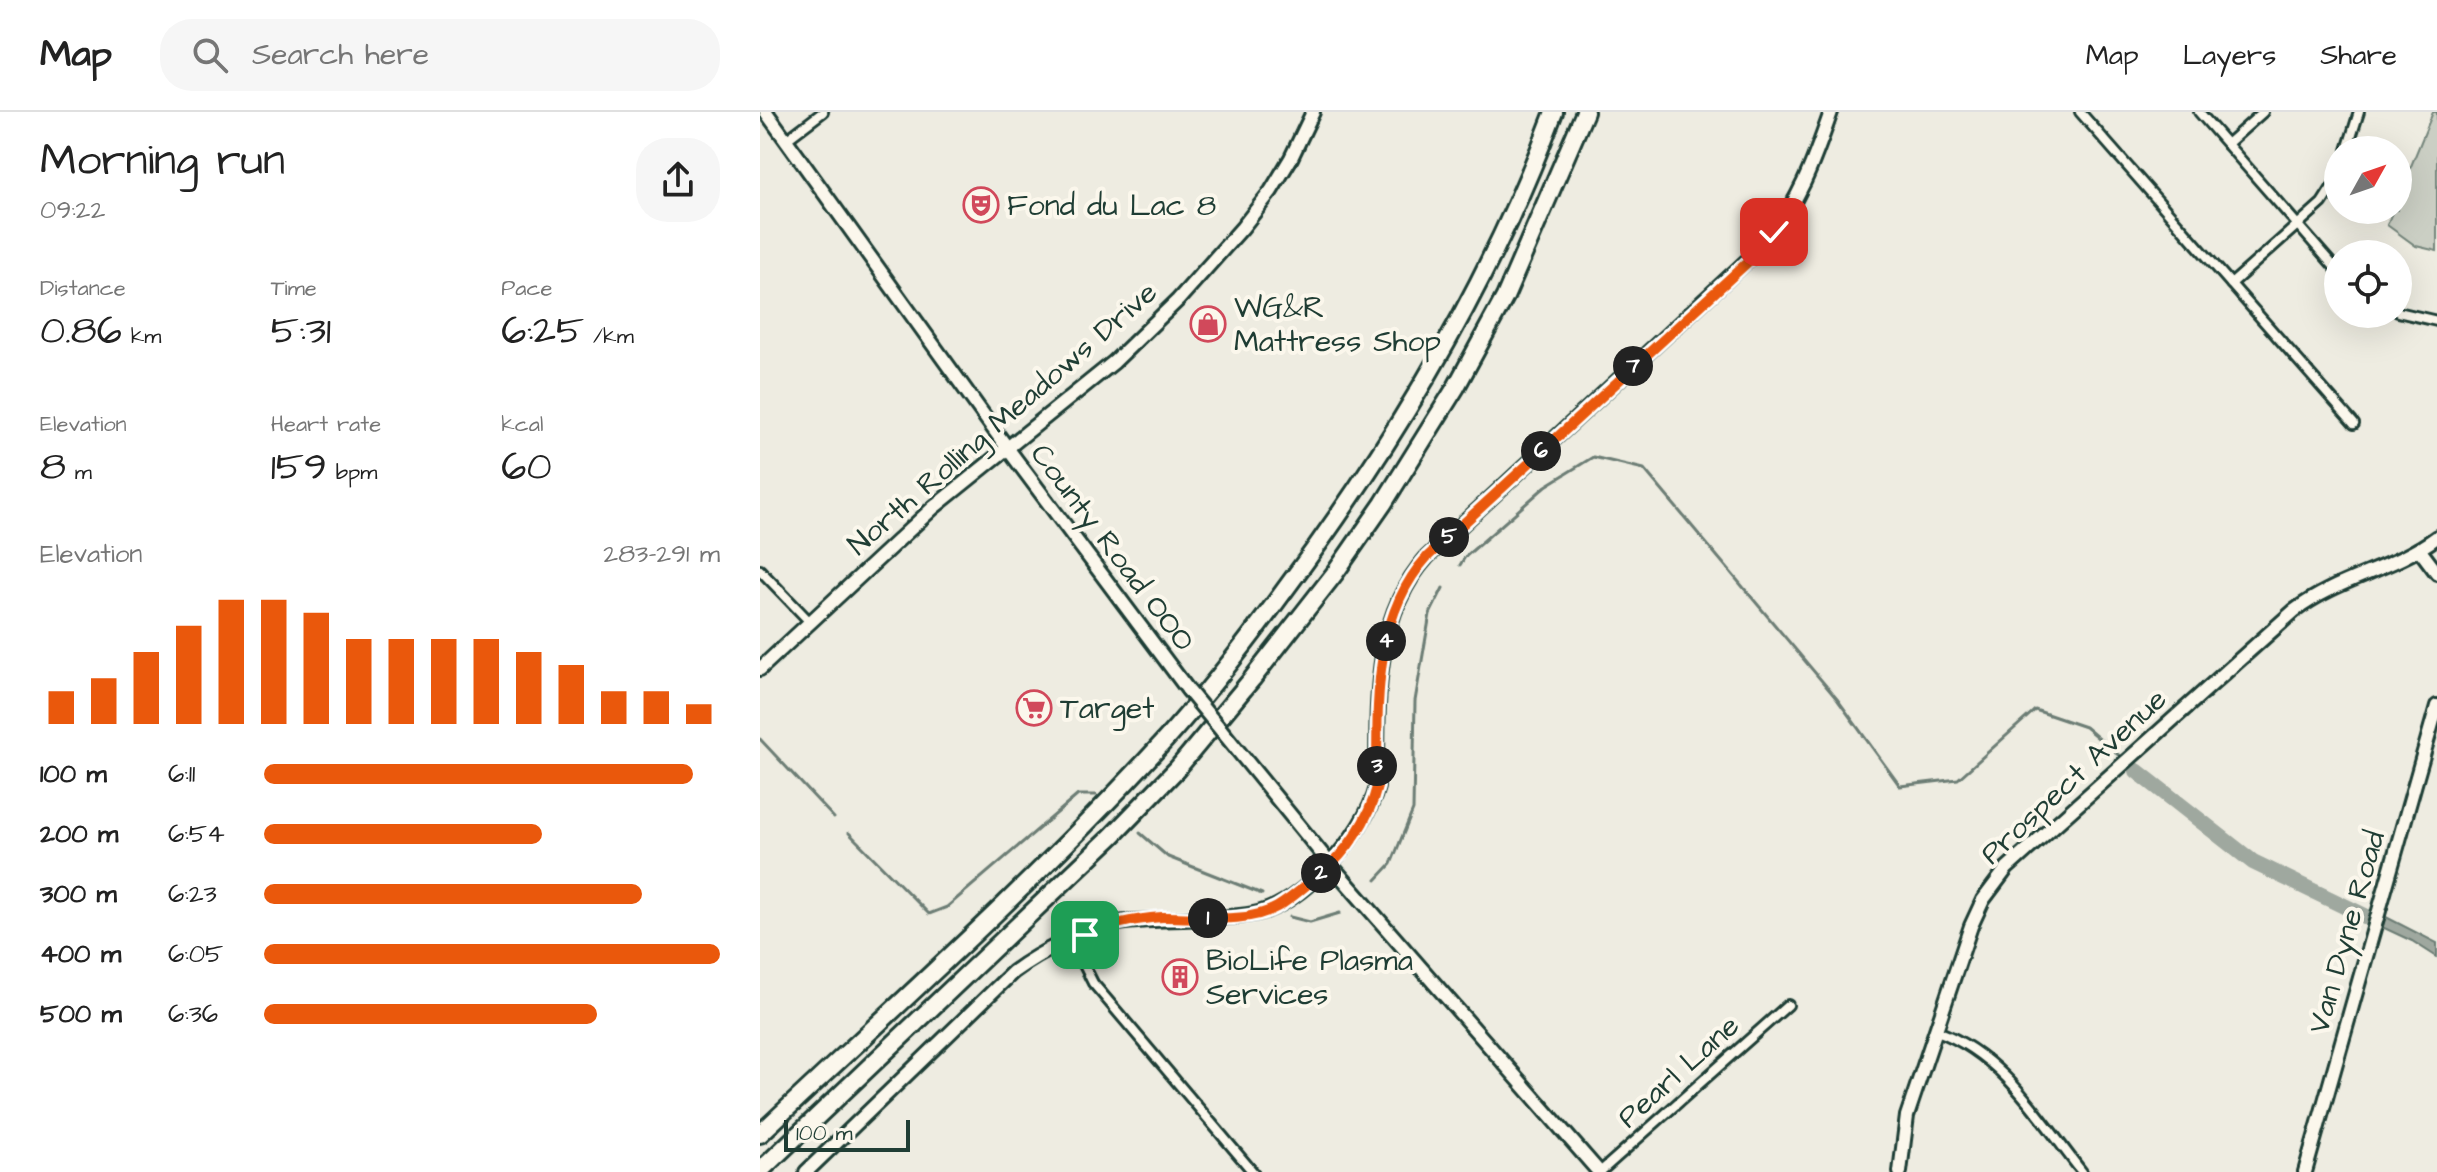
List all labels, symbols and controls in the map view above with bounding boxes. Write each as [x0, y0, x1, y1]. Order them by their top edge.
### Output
search box [160, 19, 720, 91]
text: Map [40, 29, 112, 81]
icon: search [188, 33, 232, 77]
text: Search here [252, 34, 429, 76]
text: Map [2086, 36, 2139, 75]
text: Layers [2183, 36, 2276, 75]
text: Share [2320, 36, 2397, 75]
text: Morning run [40, 131, 285, 192]
north arrow [2324, 136, 2412, 224]
map controls [2324, 136, 2412, 328]
button: share [636, 138, 720, 222]
place label: Fond du Lac 8 [1007, 185, 1216, 227]
theatre icon: Fond du Lac 8 [962, 186, 1000, 224]
text: 09:22 [40, 192, 105, 228]
pin [1740, 198, 1808, 266]
icon: check [1752, 210, 1796, 254]
button: locate [2324, 240, 2412, 328]
street label: North Rolling Meadows Drive [839, 272, 1167, 566]
text: Distance [40, 273, 126, 304]
text: Time [271, 273, 317, 304]
text: Pace [501, 273, 552, 304]
place label: WG&R Mattress Shop [1234, 287, 1441, 363]
text: 0.86 [40, 304, 122, 359]
text: 5:31 [271, 304, 331, 359]
text: 6:25 [501, 304, 584, 359]
shop icon: WG&R Mattress Shop [1189, 305, 1227, 343]
text: km [122, 321, 161, 352]
text: /km [584, 321, 634, 352]
pin: 7 [1613, 346, 1653, 386]
text: 7 [1626, 350, 1640, 381]
text: Elevation [40, 409, 127, 440]
text: Heart rate [271, 409, 381, 440]
text: kcal [501, 409, 543, 440]
pin: 6 [1521, 431, 1561, 471]
street label: County Road OOO [1019, 435, 1204, 661]
text: 6 [1534, 435, 1548, 466]
text: 8 [40, 440, 66, 495]
text: 159 [271, 440, 327, 495]
text: 60 [501, 440, 552, 495]
text: m [66, 457, 92, 488]
text: bpm [327, 457, 377, 488]
pin: 5 [1429, 517, 1469, 557]
text: 5 [1441, 521, 1457, 552]
text: Elevation [40, 536, 142, 572]
text: 283–291 m [603, 536, 720, 572]
pin: 4 [1366, 621, 1406, 661]
text: 4 [1379, 625, 1393, 656]
street label: Prospect Avenue [1971, 679, 2176, 874]
place label: Target [1060, 688, 1154, 731]
supermarket icon: Target [1015, 689, 1053, 727]
pin: 3 [1357, 746, 1397, 786]
text: 3 [1371, 750, 1383, 781]
text: 100 m [40, 756, 107, 792]
text: 6:11 [168, 756, 195, 792]
text: 200 m [40, 816, 118, 852]
text: 6:54 [168, 816, 225, 852]
street label: Van Dyne Road [2298, 826, 2397, 1039]
pin: 2 [1301, 853, 1341, 893]
text: 2 [1315, 857, 1327, 888]
text: 300 m [40, 876, 117, 912]
text: 6:23 [168, 876, 217, 912]
pin: 1 [1188, 898, 1228, 938]
pin [1051, 901, 1119, 969]
text: 1 [1207, 902, 1209, 933]
icon: arrive [1063, 913, 1107, 957]
text: 400 m [40, 936, 121, 972]
text: 6:05 [168, 936, 223, 972]
place label: BioLife Plasma Services [1206, 940, 1413, 1016]
building icon: BioLife Plasma Services [1161, 958, 1199, 996]
text: 500 m [40, 996, 122, 1032]
text: 6:36 [168, 996, 218, 1032]
street label: Pearl Lane [1608, 1006, 1749, 1138]
scale bar [784, 1116, 910, 1152]
text: 100 m [796, 1118, 853, 1149]

